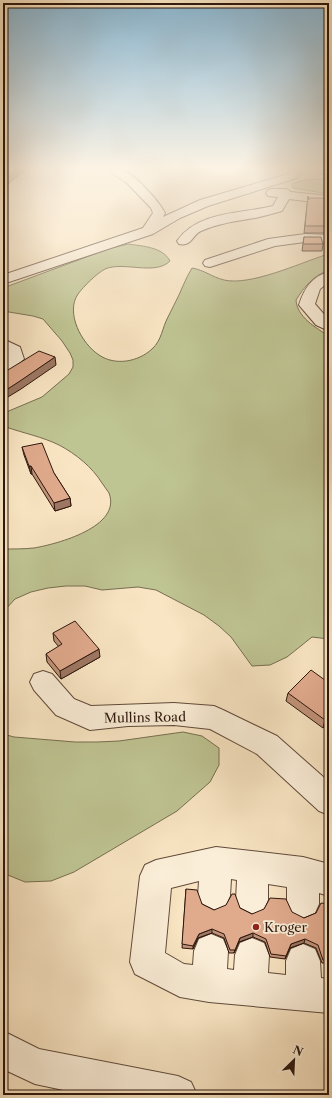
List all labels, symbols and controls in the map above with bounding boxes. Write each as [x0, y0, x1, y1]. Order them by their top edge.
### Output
street label: Mullins Road [104, 708, 186, 726]
place label: Kroger [264, 919, 307, 935]
marker: Kroger [251, 922, 261, 932]
north arrow [274, 1040, 314, 1080]
text: N [291, 1043, 306, 1059]

